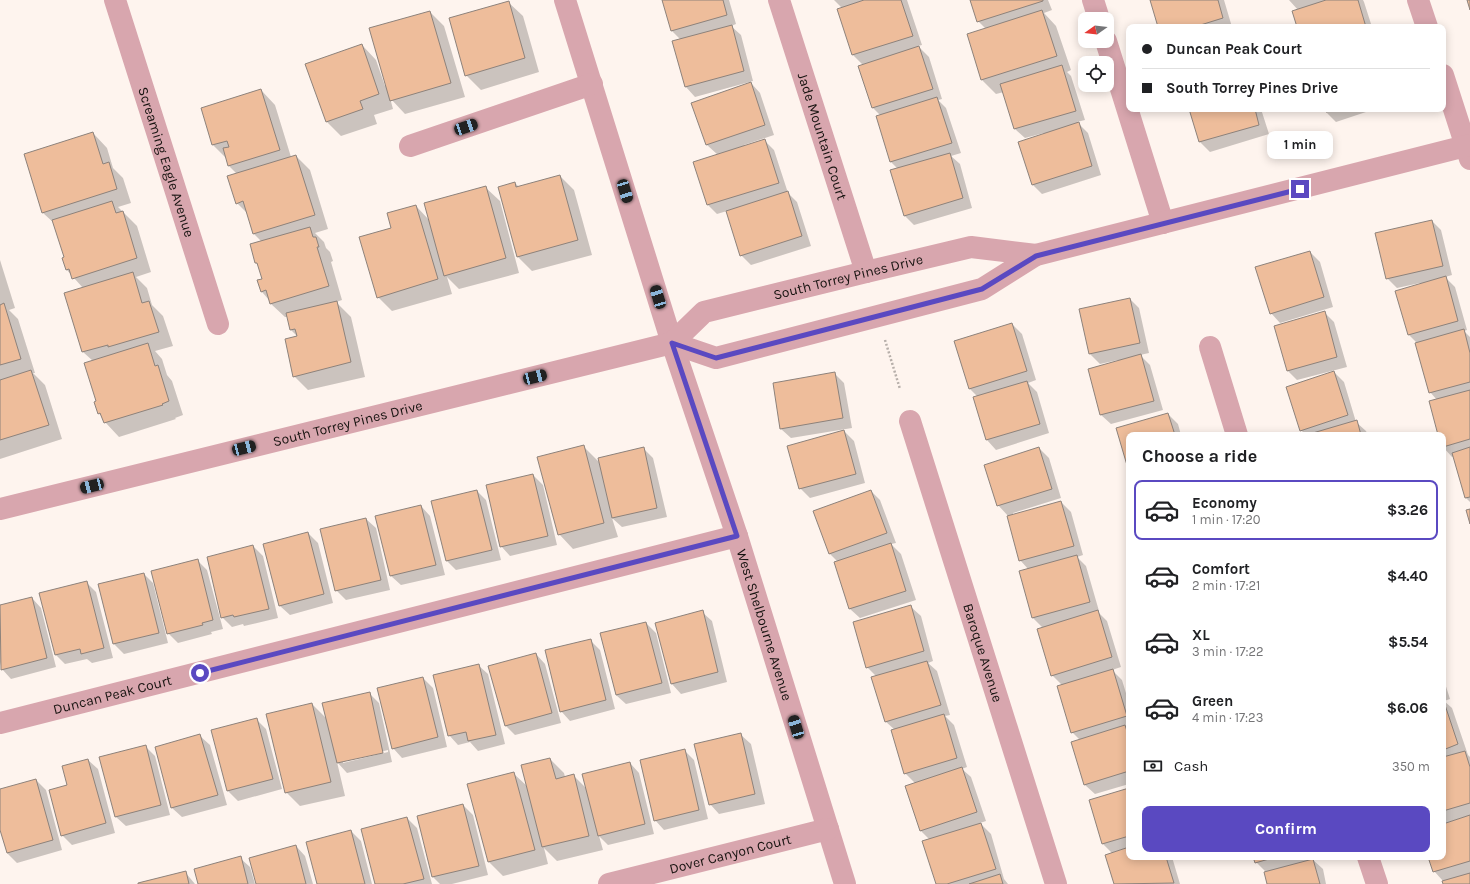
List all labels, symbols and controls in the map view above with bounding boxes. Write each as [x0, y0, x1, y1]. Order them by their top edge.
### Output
north arrow [1078, 12, 1114, 48]
map controls [1078, 12, 1114, 92]
text: Duncan Peak Court [1166, 40, 1302, 58]
button: locate [1078, 56, 1114, 92]
street label: Jade Mountain Court [794, 71, 850, 202]
text: South Torrey Pines Drive [1166, 79, 1338, 97]
street label: Screaming Eagle Avenue [134, 85, 198, 239]
car [453, 117, 479, 137]
callout: 1 min [1267, 131, 1333, 159]
text: 1 min [1284, 137, 1316, 152]
car [616, 178, 634, 204]
route end [1291, 180, 1309, 198]
street label: South Torrey Pines Drive [772, 251, 925, 304]
car [649, 284, 667, 310]
car [522, 368, 548, 386]
street label: South Torrey Pines Drive [271, 397, 424, 450]
car [231, 439, 257, 457]
text: Choose a ride [1142, 445, 1257, 467]
car [79, 477, 105, 495]
icon: car [1144, 492, 1180, 528]
text: Economy [1192, 494, 1257, 512]
text: $3.26 [1387, 501, 1428, 519]
text: 1 min · 17:20 [1192, 512, 1260, 527]
street label: West Shelbourne Avenue [733, 547, 796, 703]
icon: car [1144, 558, 1180, 594]
text: Comfort [1192, 560, 1250, 578]
text: $4.40 [1387, 567, 1428, 585]
text: 2 min · 17:21 [1192, 578, 1260, 593]
street label: Baroque Avenue [959, 601, 1006, 704]
icon: car [1144, 624, 1180, 660]
text: XL [1192, 626, 1210, 644]
text: $5.54 [1388, 633, 1428, 651]
text: 3 min · 17:22 [1192, 644, 1264, 659]
route start [191, 664, 209, 682]
street label: Duncan Peak Court [51, 672, 174, 718]
icon: car [1144, 690, 1180, 726]
text: Green [1192, 692, 1233, 710]
text: $6.06 [1387, 699, 1428, 717]
text: 4 min · 17:23 [1192, 710, 1263, 725]
car [787, 714, 805, 740]
icon: cash [1142, 755, 1164, 777]
text: Cash [1174, 757, 1208, 775]
text: 350 m [1392, 759, 1430, 774]
button: Confirm [1142, 806, 1430, 852]
street label: Dover Canyon Court [668, 831, 793, 878]

